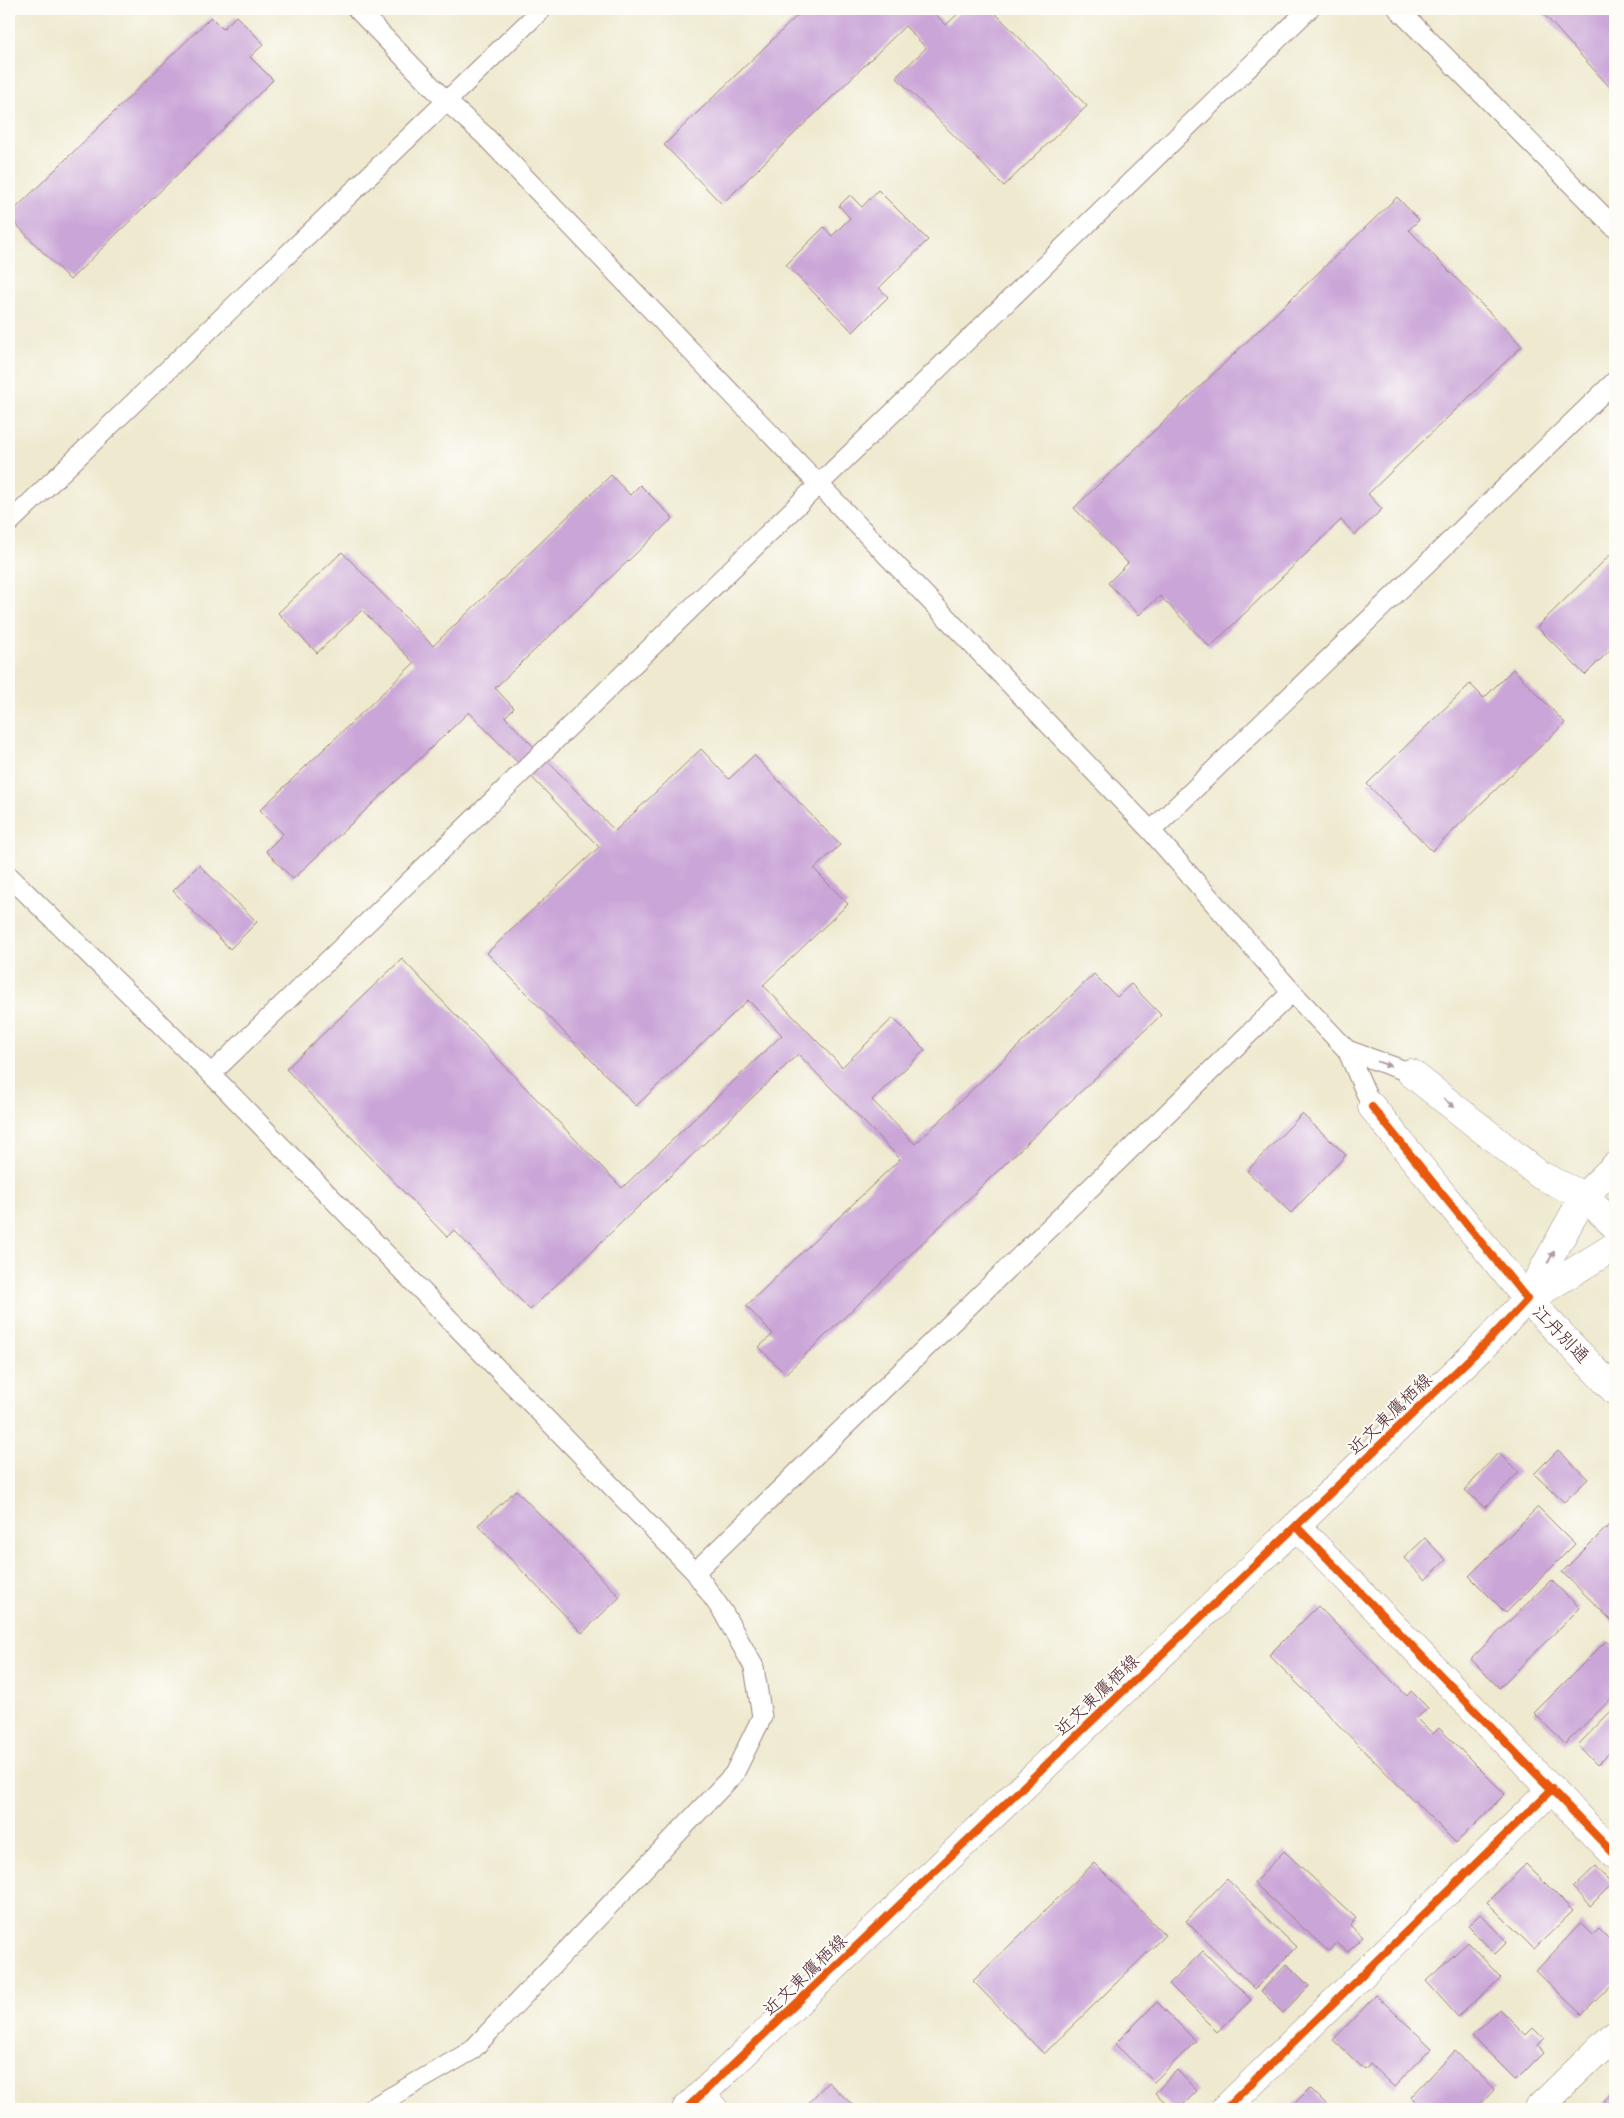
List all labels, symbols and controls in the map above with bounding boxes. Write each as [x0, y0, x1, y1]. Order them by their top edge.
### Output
one-way arrow [1377, 1060, 1392, 1068]
one-way arrow [1442, 1098, 1455, 1109]
one-way arrow [1547, 1249, 1555, 1264]
street label: 江丹別通 [1525, 1301, 1593, 1370]
street label: 近文東鷹栖線 [1344, 1369, 1439, 1462]
street label: 近文東鷹栖線 [1051, 1650, 1146, 1743]
street label: 近文東鷹栖線 [759, 1930, 854, 2023]

